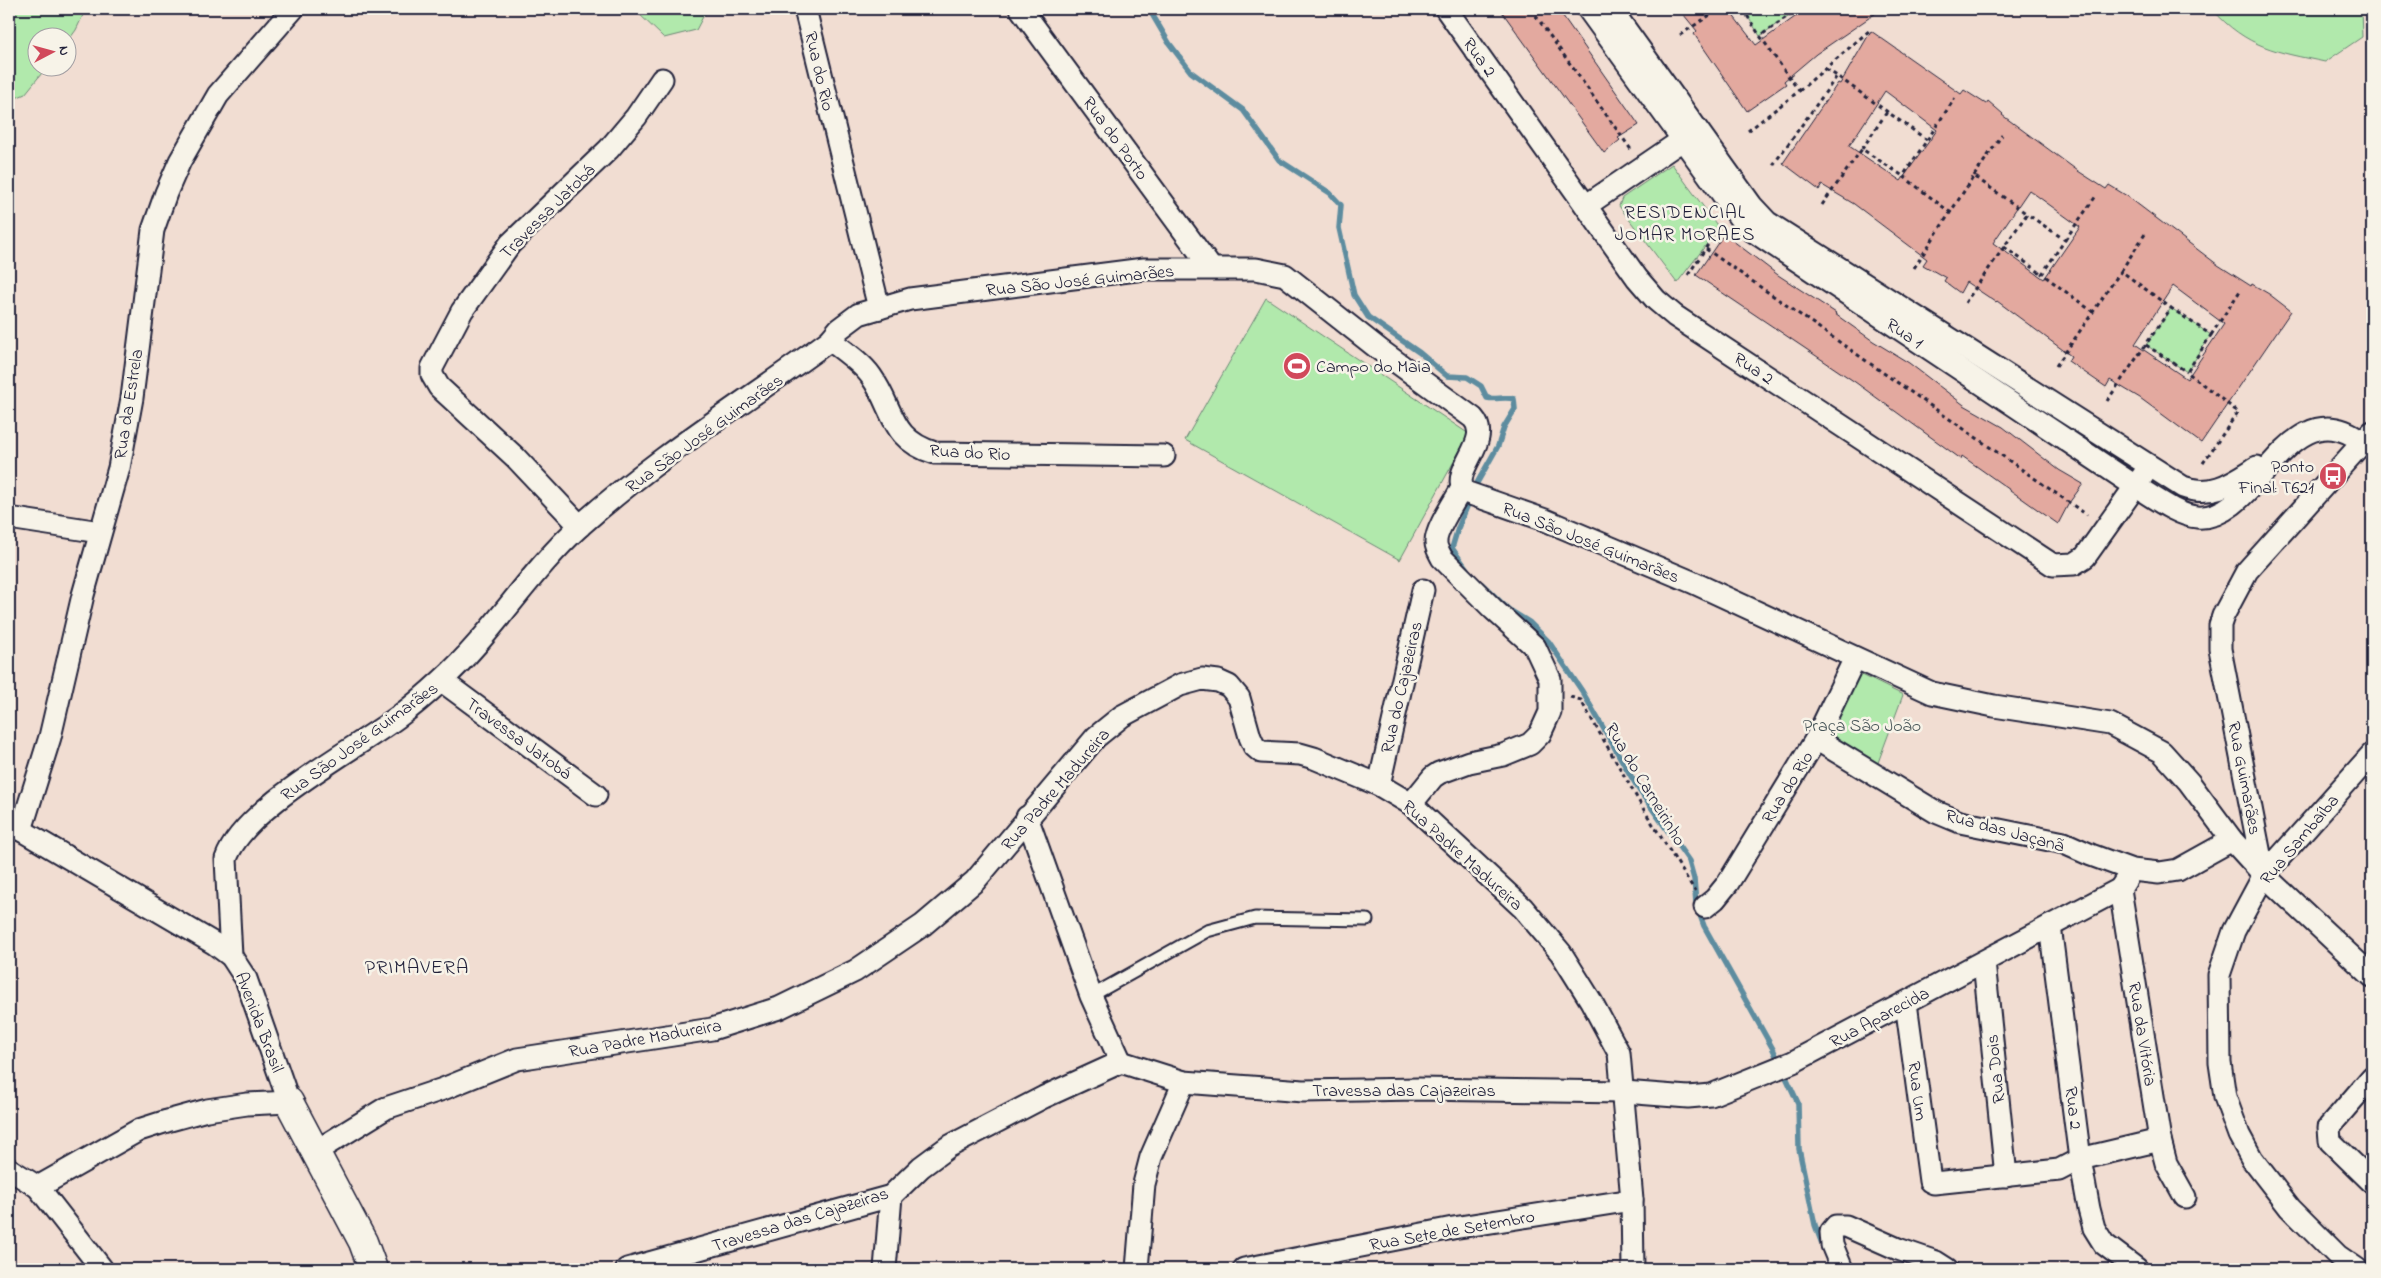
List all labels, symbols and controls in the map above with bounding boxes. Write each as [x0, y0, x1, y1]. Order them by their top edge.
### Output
north arrow [28, 28, 78, 78]
street label: Rua do Rio [796, 29, 840, 114]
street label: Rua 2 [1455, 33, 1502, 83]
text: N [53, 45, 74, 57]
street label: Rua do Porto [1075, 92, 1154, 186]
street label: Travessa Jatobá [495, 159, 602, 266]
district label: RESIDENCIAL JOMAR MORAES [1614, 200, 1756, 249]
street label: Rua São José Guimarães [985, 259, 1176, 305]
street label: Rua 1 [1880, 313, 1928, 357]
street label: Rua da Estrela [108, 347, 152, 461]
street label: Rua 2 [1728, 347, 1778, 392]
sports icon: Campo do Maia [1282, 351, 1312, 381]
place label: Campo do Maia [1316, 355, 1431, 381]
street label: Rua São José Guimarães [621, 369, 789, 501]
street label: Rua do Rio [929, 439, 1011, 469]
place label: Ponto Final: T621 [2238, 455, 2314, 502]
bus stop icon: Ponto Final: T621 [2318, 461, 2348, 491]
street label: Rua São José Guimarães [1498, 496, 1683, 591]
street label: Rua do Cajazeiras [1375, 619, 1431, 756]
street label: Rua São José Guimarães [276, 677, 444, 809]
street label: Travessa Jatobá [459, 692, 576, 787]
park label: Praça São João [1803, 714, 1921, 740]
street label: Rua do Carneirinho [1597, 719, 1691, 851]
street label: Rua Guimarães [2219, 720, 2267, 837]
street label: Rua Padre Madureira [996, 723, 1117, 857]
street label: Rua do Rio [1756, 747, 1821, 829]
street label: Rua Sambaíba [2255, 789, 2346, 891]
street label: Rua Padre Madureira [1395, 795, 1528, 918]
street label: Rua das Jaçanã [1942, 804, 2067, 860]
district label: PRIMAVERA [365, 954, 469, 983]
street label: Avenida Brasil [227, 969, 289, 1077]
street label: Rua da Vitória [2120, 980, 2162, 1088]
street label: Rua Aparecida [1825, 982, 1934, 1056]
street label: Rua Padre Madureira [567, 1014, 724, 1066]
street label: Rua Dois [1980, 1033, 2014, 1105]
street label: Rua Um [1899, 1060, 1933, 1123]
street label: Travessa das Cajazeiras [1312, 1079, 1496, 1105]
street label: Rua 2 [2056, 1085, 2088, 1131]
street label: Travessa das Cajazeiras [709, 1182, 892, 1260]
street label: Rua Sete de Setembro [1368, 1205, 1537, 1259]

